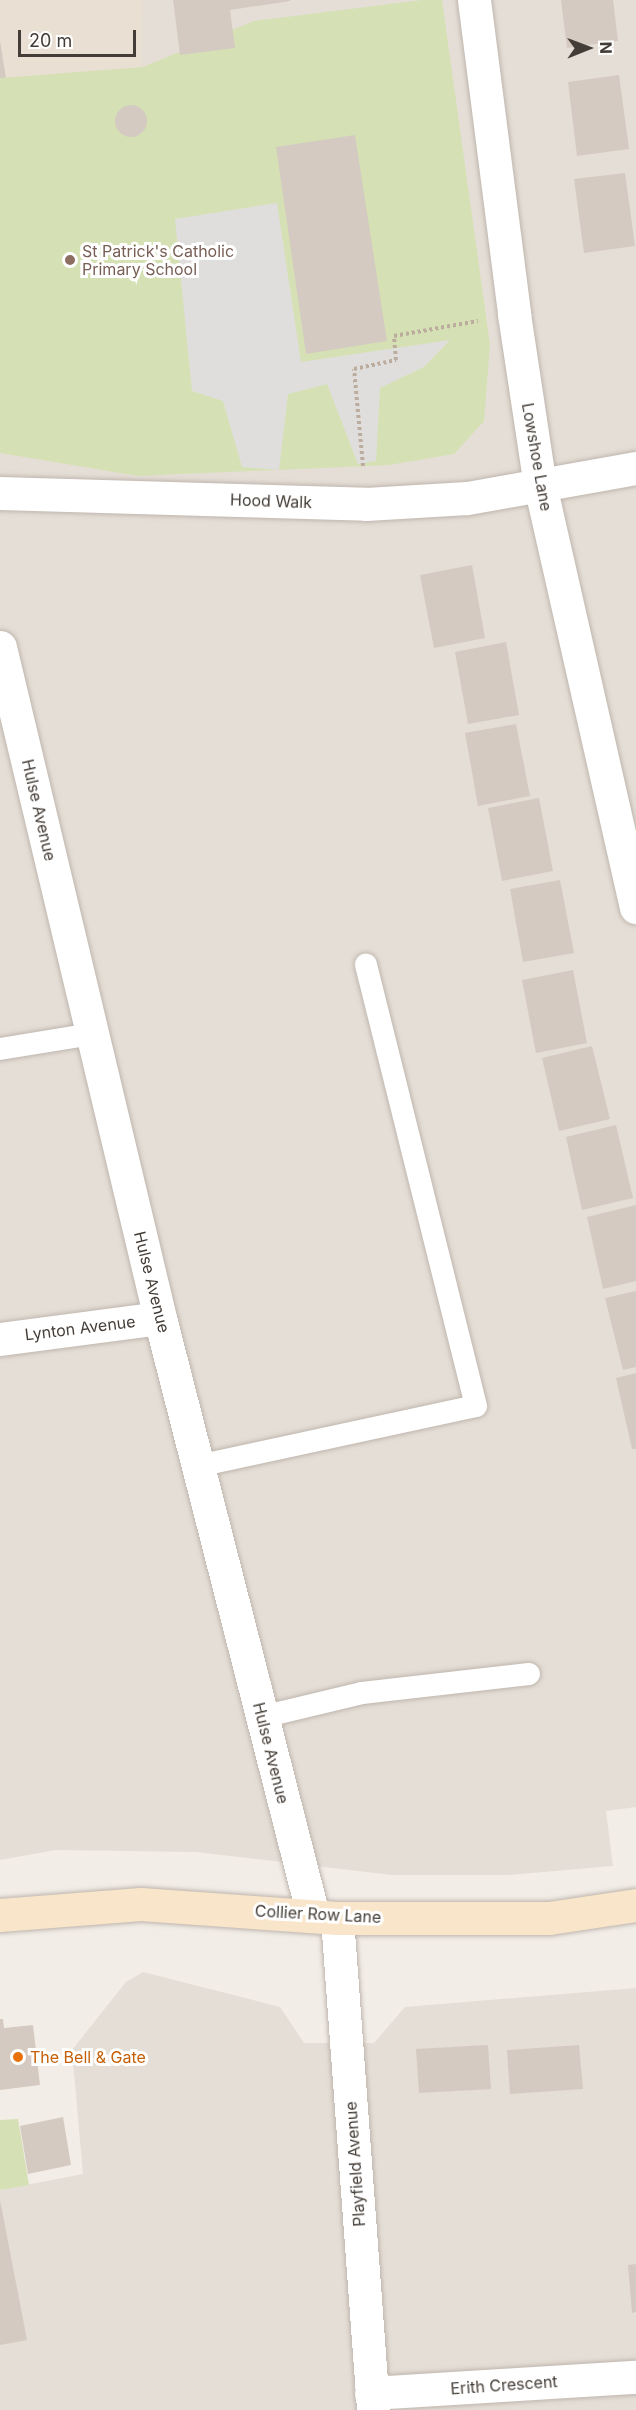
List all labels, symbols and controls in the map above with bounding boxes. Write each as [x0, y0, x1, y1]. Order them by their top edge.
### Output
scale bar [21, 18, 140, 56]
north arrow [558, 18, 618, 78]
text: 20 m [29, 30, 72, 51]
text: N [596, 41, 616, 54]
place label: St Patrick's Catholic Primary School [82, 241, 234, 279]
marker: St Patrick's Catholic Primary School [63, 253, 77, 267]
street label: Lowshoe Lane [518, 401, 556, 513]
street label: Hood Walk [230, 490, 312, 512]
street label: Hulse Avenue [18, 757, 60, 863]
street label: Hulse Avenue [130, 1229, 174, 1335]
street label: Lynton Avenue [24, 1312, 136, 1344]
street label: Hulse Avenue [249, 1700, 293, 1806]
street label: Collier Row Lane [254, 1901, 382, 1927]
place label: The Bell & Gate [30, 2047, 146, 2067]
marker: The Bell & Gate [11, 2050, 25, 2064]
street label: Playfield Avenue [341, 2101, 369, 2227]
street label: Erith Crescent [450, 2372, 558, 2398]

